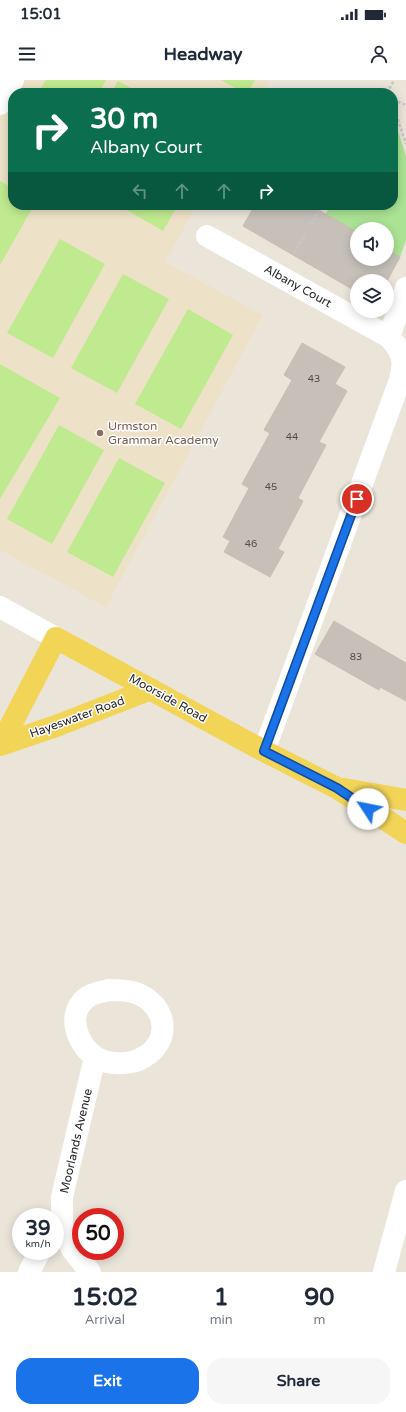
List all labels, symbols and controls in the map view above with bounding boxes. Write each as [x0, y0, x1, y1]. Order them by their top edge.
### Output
text: 15:01 [20, 5, 62, 23]
icon: menu [16, 43, 38, 65]
text: Headway [164, 43, 242, 65]
icon: person [368, 43, 390, 65]
text: 30 m [90, 102, 158, 136]
icon: right [24, 104, 76, 156]
text: Albany Court [90, 136, 202, 158]
icon: left [129, 180, 151, 202]
icon: ahead [171, 180, 193, 202]
icon: ahead [213, 180, 235, 202]
icon: right [255, 180, 277, 202]
map controls [350, 222, 394, 318]
button: sound [350, 222, 394, 266]
street label: Albany Court [262, 262, 334, 310]
button: layers [350, 274, 394, 318]
house number: 43 [308, 373, 320, 385]
place label: Urmston Grammar Academy [108, 419, 219, 447]
marker: Urmston Grammar Academy [95, 428, 105, 438]
house number: 44 [286, 431, 298, 443]
house number: 45 [265, 481, 277, 493]
pin [340, 482, 374, 516]
icon: arrive [346, 488, 368, 510]
house number: 46 [245, 538, 257, 550]
house number: 83 [350, 651, 362, 663]
street label: Moorside Road [127, 671, 209, 725]
street label: Hayeswater Road [28, 693, 126, 741]
position arrow [347, 788, 389, 830]
street label: Moorlands Avenue [57, 1087, 95, 1195]
speed limit sign: 50 [72, 1208, 124, 1260]
text: 39 [25, 1217, 51, 1241]
text: km/h [25, 1238, 51, 1250]
text: 15:02 [72, 1283, 138, 1312]
text: 1 [214, 1283, 229, 1312]
text: 90 [304, 1283, 334, 1312]
text: Arrival [85, 1312, 125, 1328]
text: min [210, 1312, 233, 1328]
text: m [313, 1312, 325, 1328]
button: Exit [16, 1358, 199, 1404]
button: Share [207, 1358, 390, 1404]

